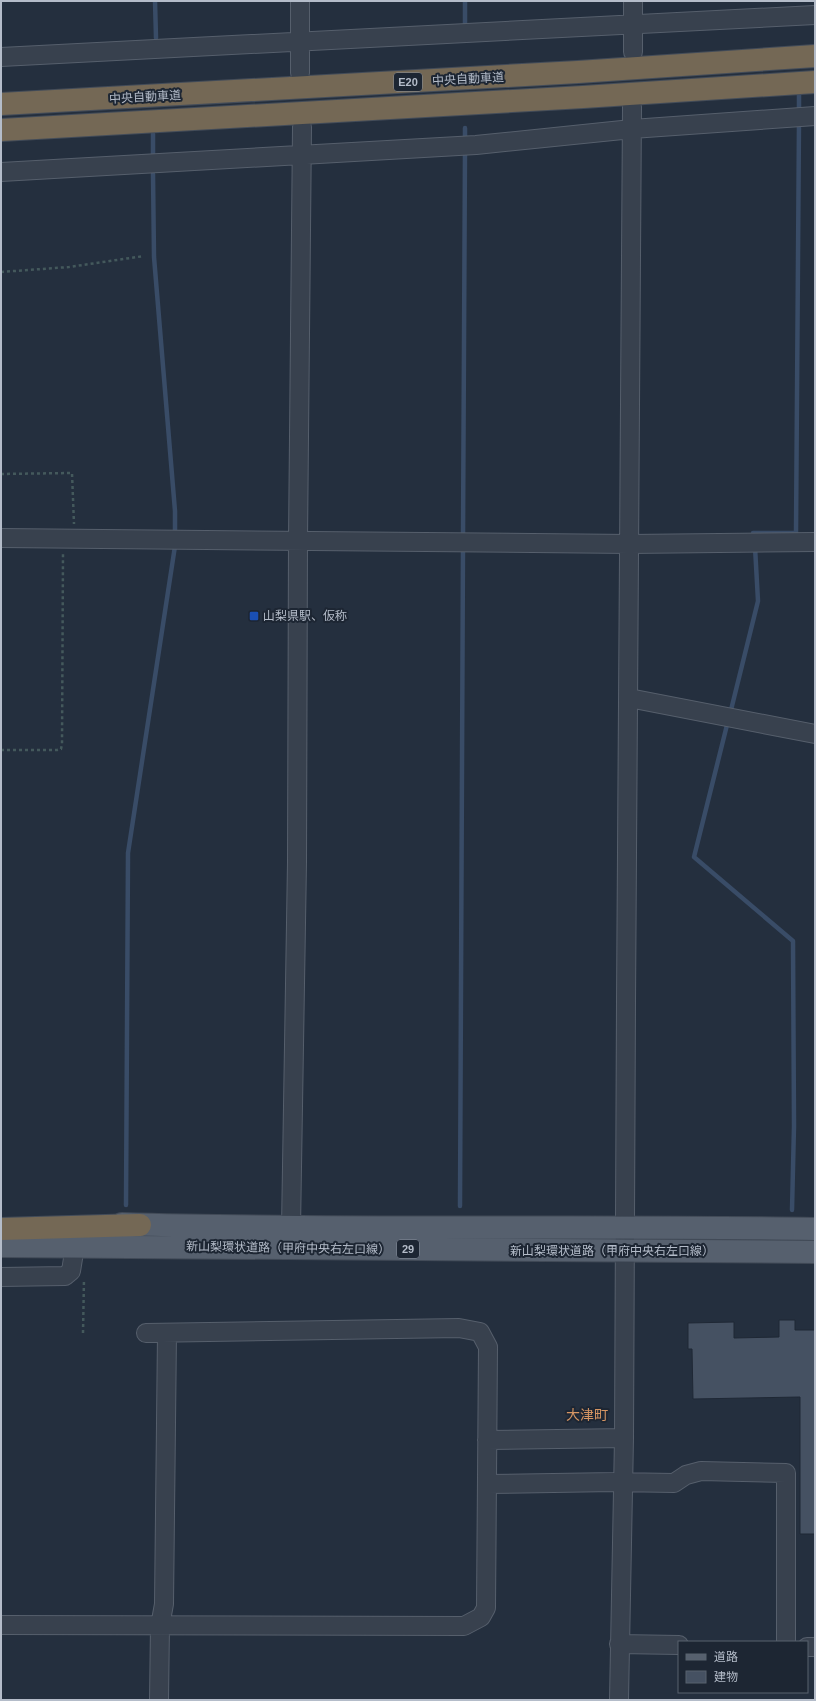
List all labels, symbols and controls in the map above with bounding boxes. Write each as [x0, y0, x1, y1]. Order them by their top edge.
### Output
street label: 中央自動車道 [432, 70, 504, 88]
road number: E20 [394, 73, 422, 91]
street label: 中央自動車道 [109, 88, 181, 106]
place label: 山梨県駅、仮称 [263, 609, 347, 623]
marker: 山梨県駅、仮称 [248, 610, 260, 622]
street label: 新山梨環状道路（甲府中央右左口線） [186, 1239, 390, 1257]
road number: 29 [397, 1240, 419, 1258]
street label: 新山梨環状道路（甲府中央右左口線） [510, 1244, 714, 1258]
district label: 大津町 [566, 1407, 608, 1423]
legend [678, 1641, 808, 1693]
text: 道路 [714, 1650, 738, 1664]
text: 建物 [714, 1670, 738, 1684]

